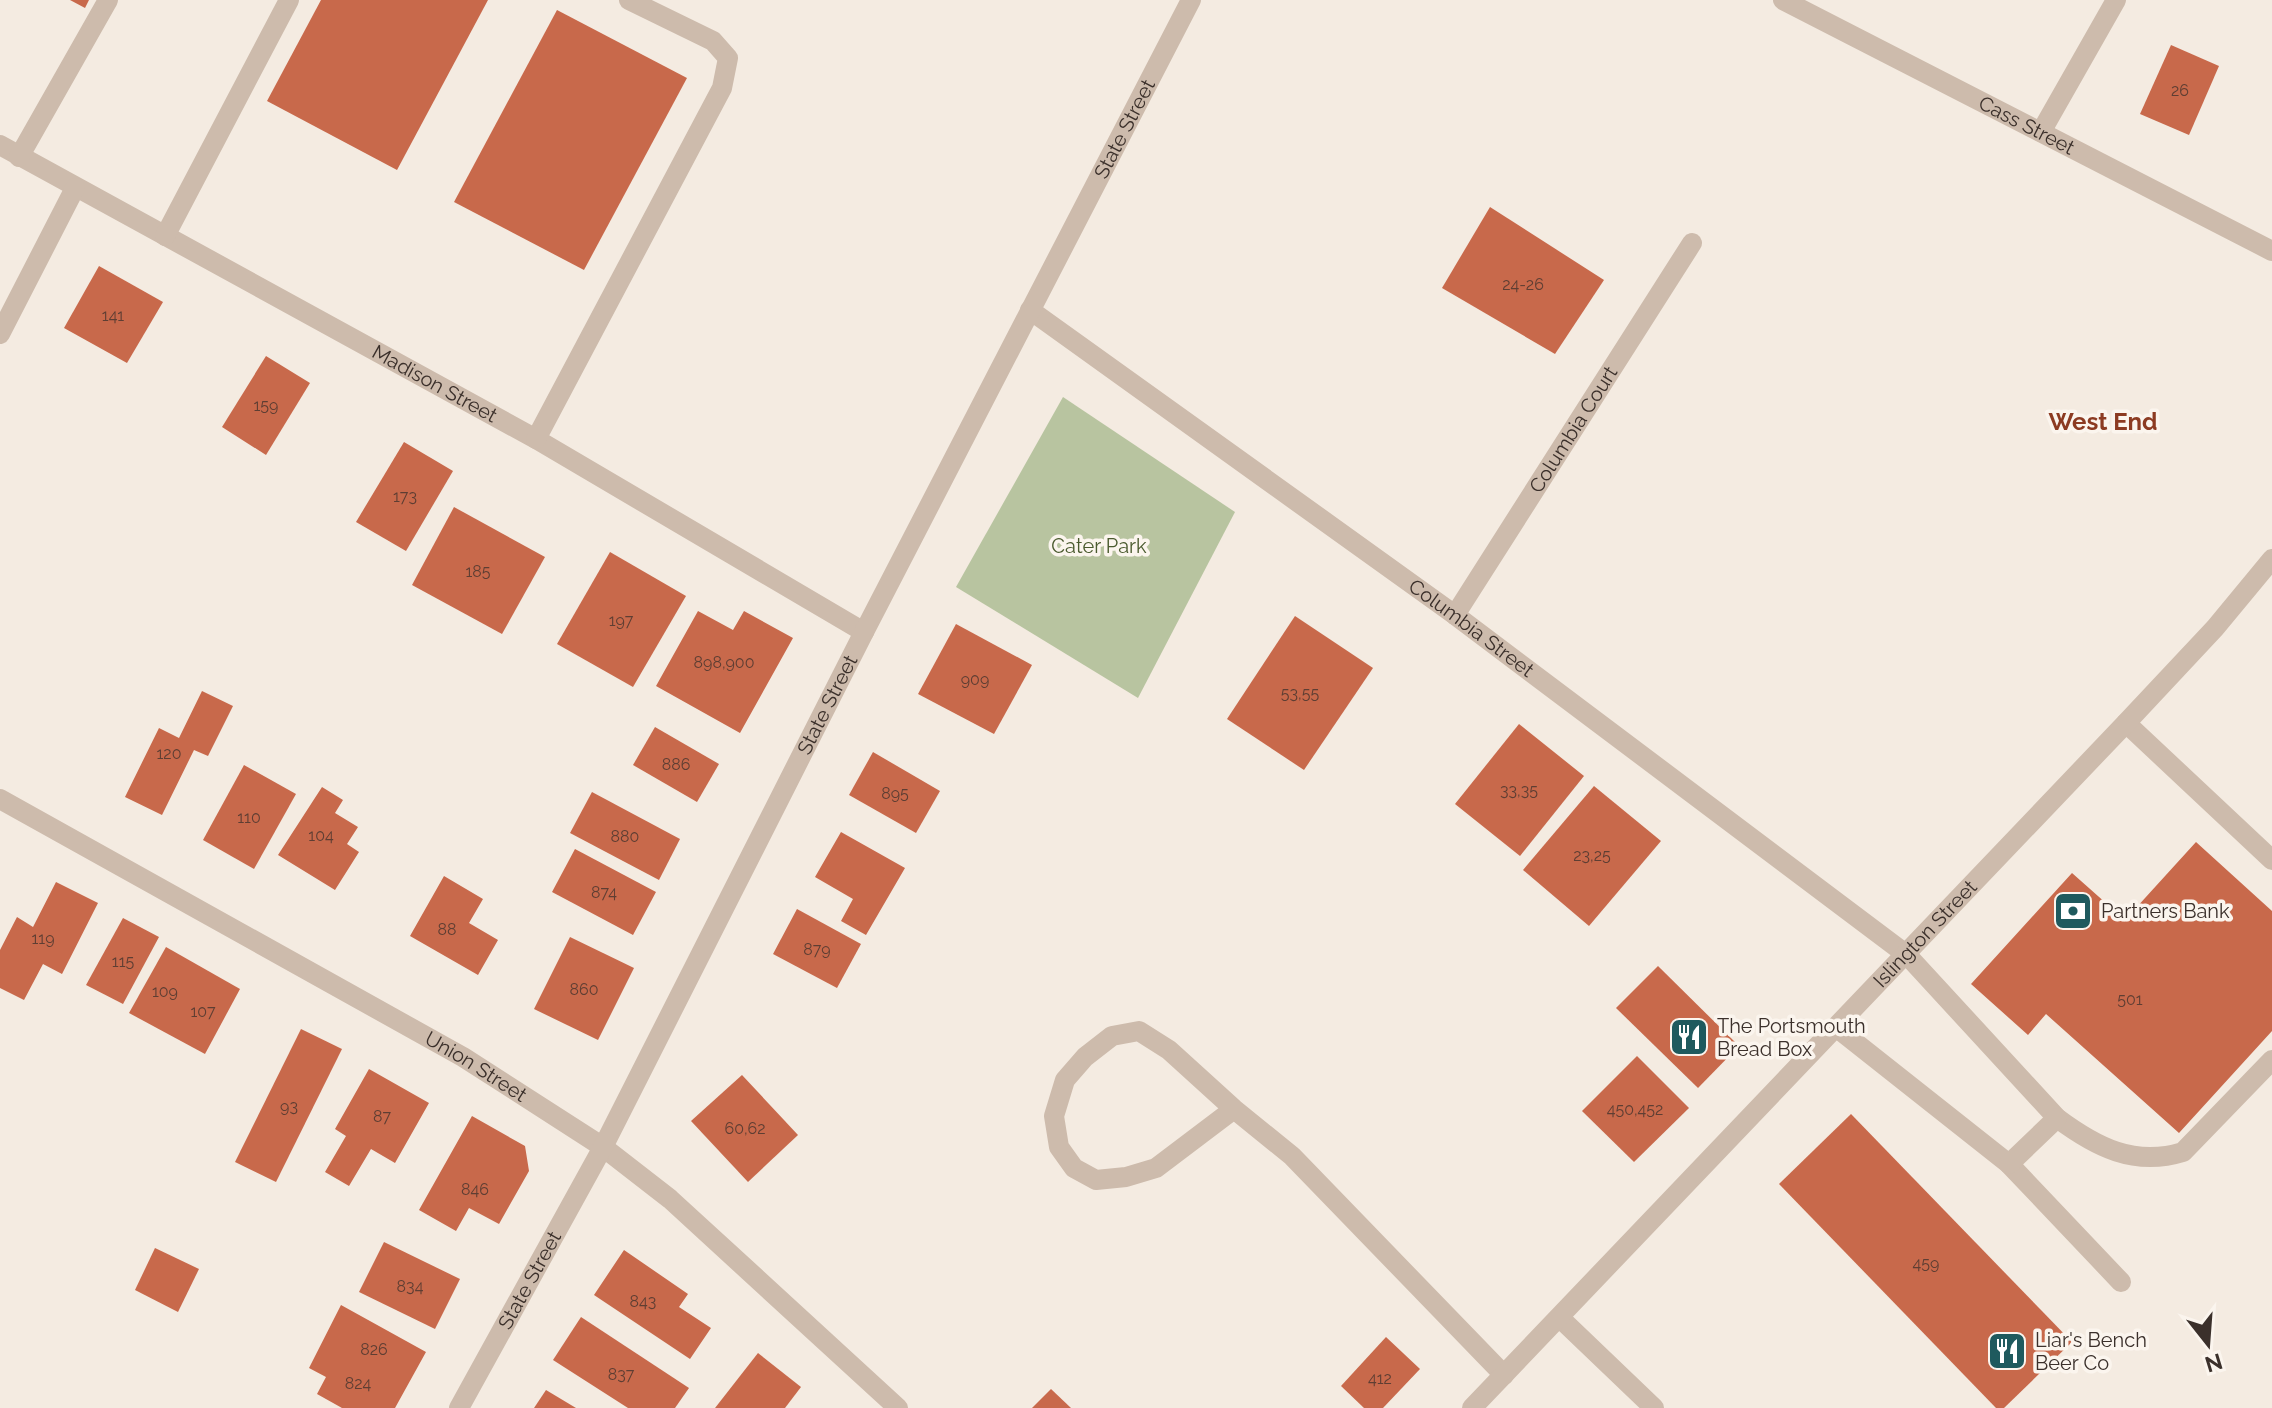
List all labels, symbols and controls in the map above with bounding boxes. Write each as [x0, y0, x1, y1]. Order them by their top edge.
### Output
street label: State Street [1089, 75, 1160, 182]
house number: 26 [2171, 81, 2189, 100]
street label: Cass Street [1975, 91, 2079, 160]
house number: 24-26 [1502, 275, 1544, 294]
house number: 141 [102, 306, 124, 325]
street label: Madison Street [368, 340, 502, 428]
street label: Columbia Court [1524, 361, 1623, 497]
house number: 159 [254, 396, 278, 415]
district label: West End [2048, 407, 2158, 436]
house number: 173 [393, 487, 417, 506]
park label: Cater Park [1051, 534, 1147, 558]
house number: 185 [465, 562, 491, 581]
street label: Columbia Street [1404, 574, 1539, 682]
house number: 197 [609, 611, 634, 630]
street label: State Street [792, 651, 863, 758]
house number: 898,900 [694, 653, 754, 672]
house number: 909 [961, 670, 989, 689]
house number: 53,55 [1281, 684, 1319, 703]
house number: 120 [157, 744, 181, 763]
house number: 886 [662, 755, 690, 774]
house number: 33,35 [1500, 781, 1538, 800]
house number: 895 [881, 784, 909, 803]
house number: 110 [237, 808, 261, 827]
house number: 104 [308, 826, 334, 845]
house number: 880 [611, 827, 639, 846]
house number: 23,25 [1573, 846, 1611, 865]
street label: Islington Street [1868, 875, 1982, 992]
house number: 874 [591, 883, 617, 902]
bank icon: Partners Bank [2052, 890, 2094, 932]
place label: Partners Bank [2101, 899, 2230, 923]
house number: 88 [438, 920, 456, 939]
house number: 119 [31, 929, 55, 948]
house number: 879 [803, 940, 831, 959]
house number: 115 [112, 952, 134, 971]
house number: 860 [570, 980, 598, 999]
house number: 109 [152, 982, 178, 1001]
house number: 501 [2117, 990, 2143, 1009]
house number: 107 [190, 1002, 216, 1021]
place label: The Portsmouth Bread Box [1717, 1014, 1866, 1061]
restaurant icon: The Portsmouth Bread Box [1668, 1016, 1710, 1058]
street label: Union Street [421, 1026, 532, 1107]
house number: 93 [280, 1097, 298, 1116]
house number: 450,452 [1607, 1100, 1663, 1119]
house number: 87 [373, 1107, 391, 1126]
house number: 60,62 [724, 1119, 766, 1138]
house number: 846 [461, 1180, 489, 1199]
street label: State Street [493, 1227, 566, 1333]
house number: 459 [1913, 1254, 1939, 1273]
house number: 834 [397, 1277, 424, 1296]
house number: 843 [630, 1292, 656, 1311]
north arrow [2168, 1304, 2248, 1384]
place label: Liar's Bench Beer Co [2035, 1328, 2147, 1375]
restaurant icon: Liar's Bench Beer Co [1986, 1330, 2028, 1372]
house number: 826 [360, 1340, 388, 1359]
text: N [2202, 1348, 2226, 1378]
house number: 837 [608, 1365, 635, 1384]
house number: 412 [1368, 1369, 1392, 1388]
house number: 824 [345, 1374, 372, 1393]

